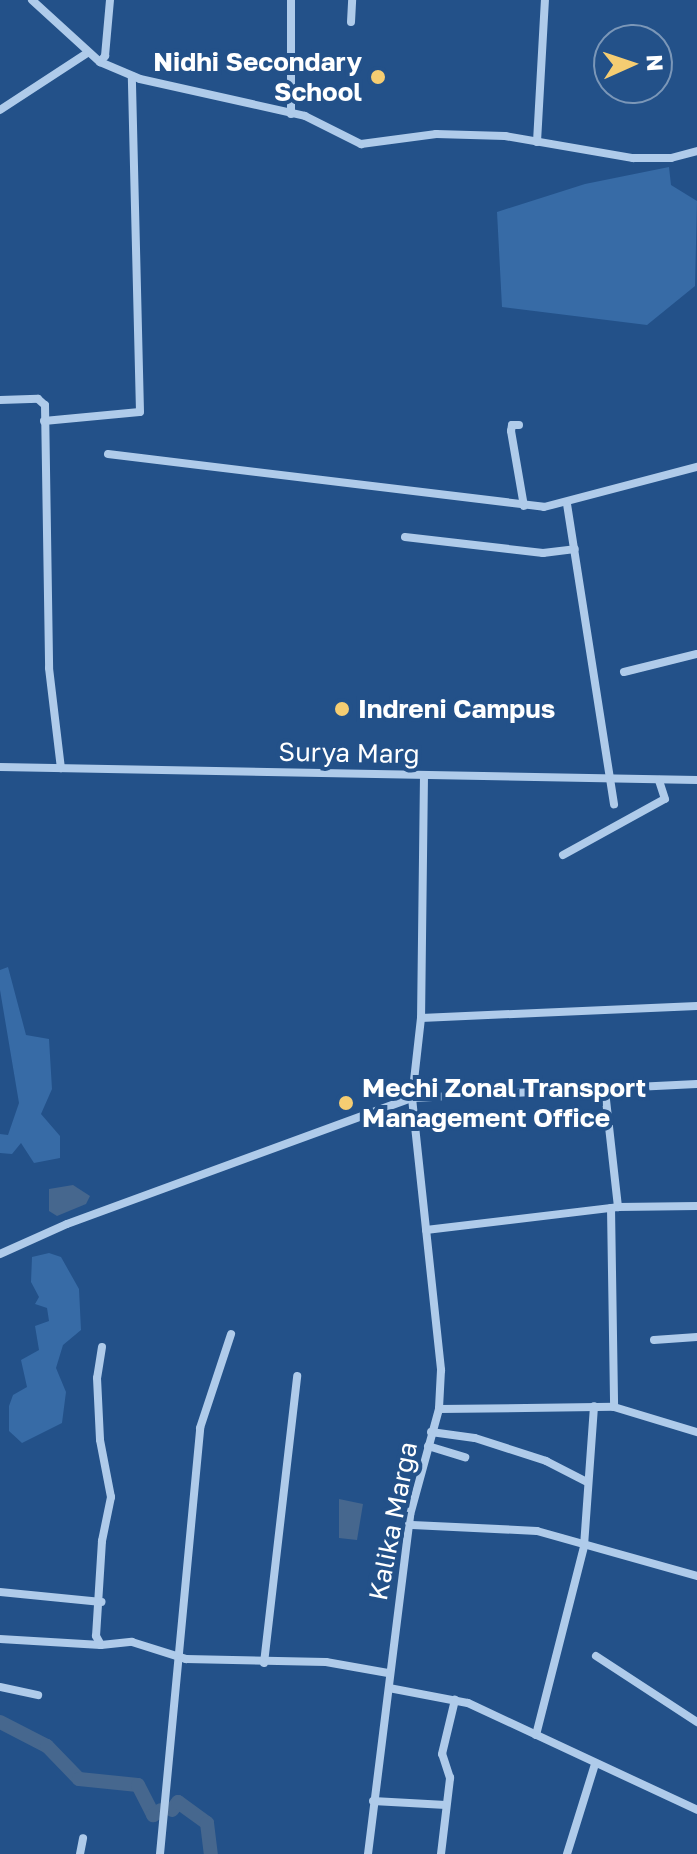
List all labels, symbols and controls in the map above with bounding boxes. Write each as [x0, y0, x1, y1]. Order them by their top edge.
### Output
north arrow [593, 24, 673, 104]
place label: Nidhi Secondary School [153, 46, 362, 108]
text: N [642, 54, 669, 72]
marker: Nidhi Secondary School [369, 68, 387, 86]
place label: Indreni Campus [358, 693, 555, 725]
marker: Indreni Campus [333, 700, 351, 718]
street label: Surya Marg [278, 736, 420, 770]
place label: Mechi Zonal Transport Management Office [362, 1072, 646, 1134]
marker: Mechi Zonal Transport Management Office [337, 1094, 355, 1112]
street label: Kalika Marga [362, 1439, 424, 1603]

